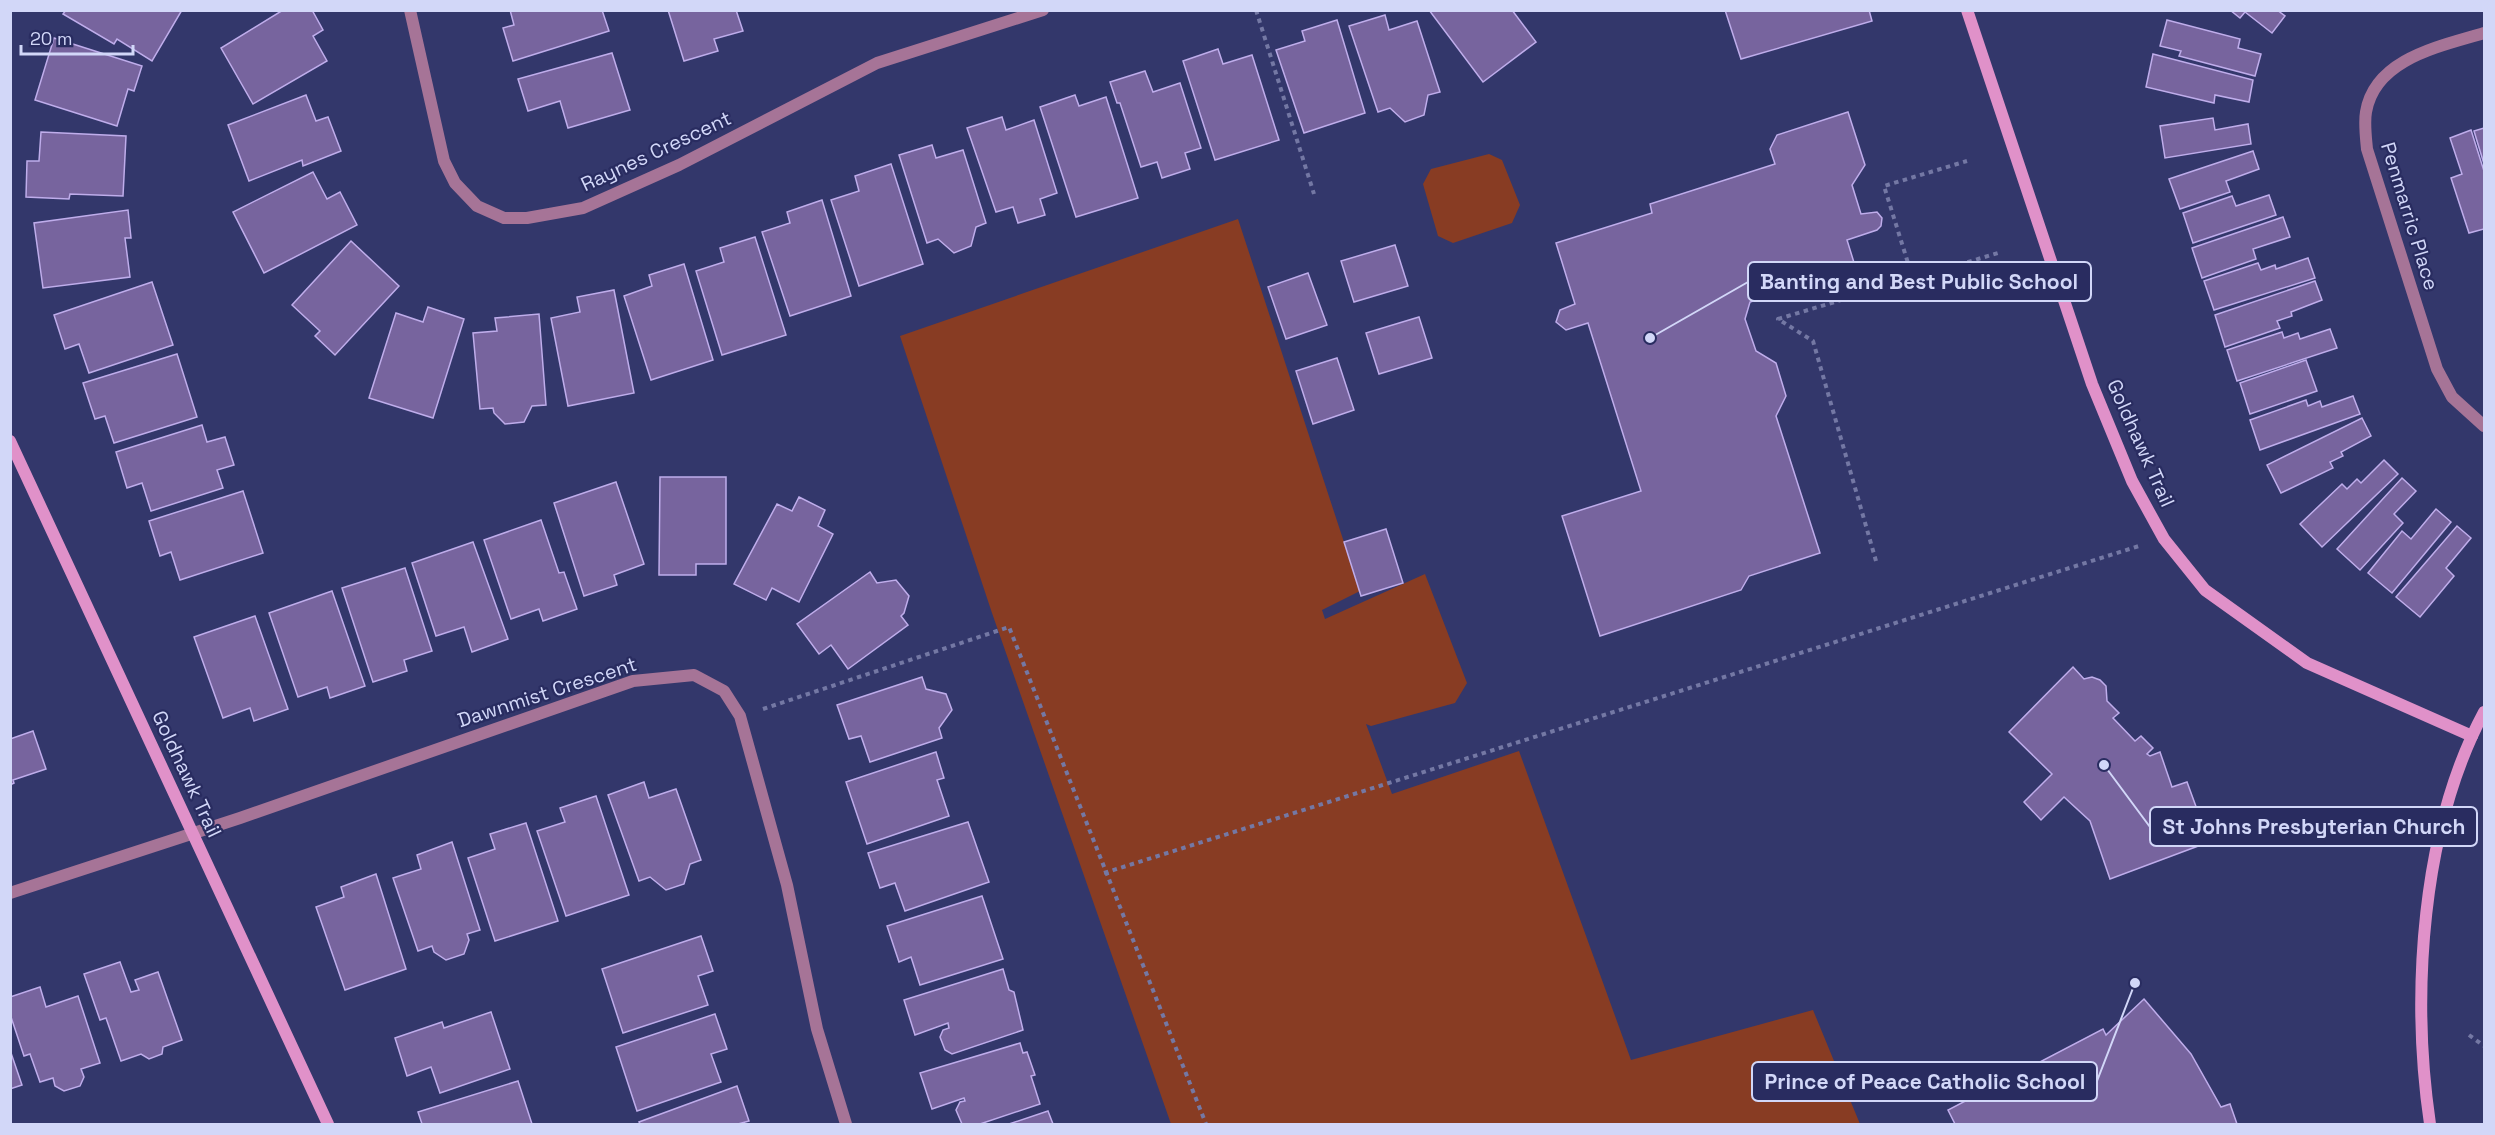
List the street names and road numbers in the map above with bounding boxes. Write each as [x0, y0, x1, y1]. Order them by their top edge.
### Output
street label: Raynes Crescent [577, 105, 735, 197]
street label: Penmarric Place [2375, 139, 2445, 293]
street label: Goldhawk Trail [2101, 375, 2181, 511]
street label: Dawnmist Crescent [454, 651, 640, 733]
street label: Goldhawk Trail [146, 706, 228, 842]

